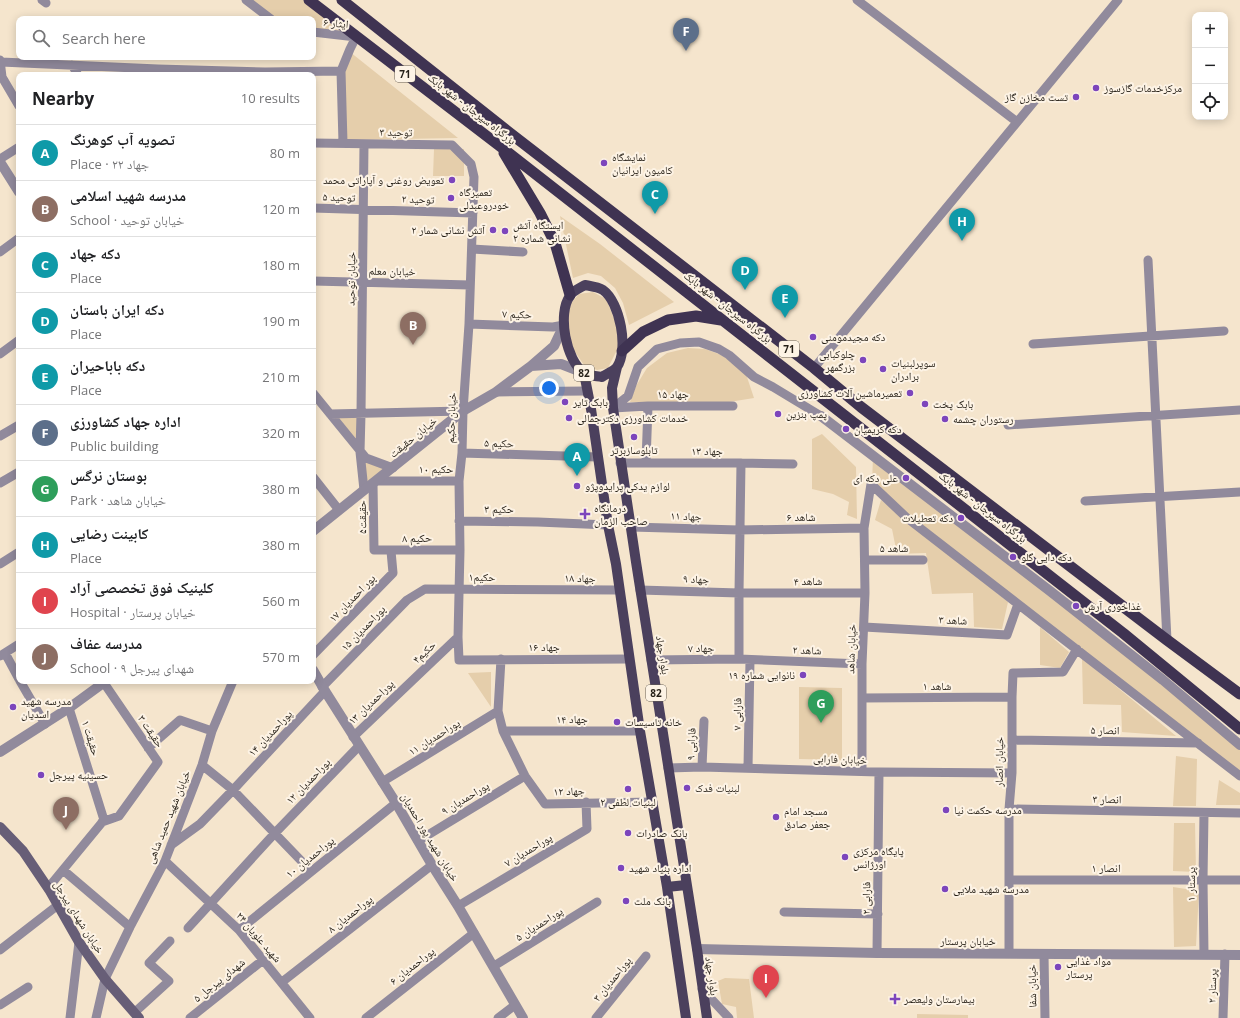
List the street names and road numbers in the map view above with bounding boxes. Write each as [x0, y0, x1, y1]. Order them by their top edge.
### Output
street label: ایثار ۶ [323, 14, 349, 31]
road number: 71 [395, 66, 415, 82]
street label: بزرگراه سیرجان - شهر بابک [425, 69, 519, 148]
street label: توحید ۳ [379, 124, 413, 139]
street label: توحید ۵ [322, 188, 356, 205]
street label: توحید ۲ [401, 190, 435, 207]
street label: خیابان توحید [343, 252, 358, 306]
street label: خیابان معلم [368, 263, 416, 279]
street label: بزرگراه سیرجان - شهر بابک [681, 267, 775, 346]
street label: حکیم ۷ [502, 305, 532, 323]
road number: 71 [779, 341, 799, 357]
road number: 82 [574, 365, 594, 381]
street label: جهاد ۱۵ [657, 386, 689, 401]
street label: خیابان حکیم [442, 392, 460, 444]
street label: خیابان حقیقت [386, 413, 440, 460]
street label: حکیم ۵ [484, 434, 514, 452]
street label: جهاد ۱۳ [691, 443, 723, 458]
street label: حکیم ۱۰ [419, 461, 453, 477]
street label: بزرگراه سیرجان - شهر بابک [936, 467, 1030, 546]
street label: حقیقت۵ [354, 500, 369, 534]
street label: حکیم ۳ [484, 501, 514, 517]
street label: جهاد ۱۱ [670, 507, 702, 524]
street label: شاهد ۶ [787, 509, 815, 524]
street label: حکیم ۸ [402, 530, 432, 546]
street label: شاهد ۵ [880, 540, 908, 555]
street label: حکیم۱ [468, 569, 496, 585]
street label: پور احمدیان ۱۷ [325, 570, 378, 625]
street label: جهاد ۱۸ [564, 570, 596, 585]
street label: جهاد ۹ [683, 571, 709, 586]
street label: شاهد ۴ [794, 573, 822, 588]
street label: پوراحمدیان ۱۵ [337, 601, 388, 654]
street label: شاهد ۳ [938, 611, 968, 628]
street label: خیابان شاهد [842, 624, 859, 674]
street label: بلوار جهاد [653, 634, 674, 675]
street label: حکیم۴ [409, 637, 439, 667]
street label: جهاد ۱۶ [528, 639, 560, 654]
street label: جهاد ۷ [688, 640, 714, 655]
street label: شاهد ۲ [792, 642, 822, 657]
street label: پوراحمدیان ۱۳ [344, 676, 397, 727]
street label: شاهد ۱ [923, 678, 951, 693]
road number: 82 [646, 685, 666, 701]
street label: فارابی ۷ [729, 697, 744, 730]
street label: پوراحمدیان ۱۴ [244, 706, 295, 759]
street label: حقیقت ۳ [135, 711, 168, 750]
street label: جهاد ۱۴ [556, 711, 588, 726]
street label: پوراحمدیان ۱۱ [405, 715, 463, 758]
street label: حقیقت ۱ [79, 718, 104, 757]
street label: انصار ۵ [1090, 722, 1120, 737]
street label: فارابی ۹ [682, 727, 699, 761]
street label: خیابان انصار [991, 737, 1006, 788]
street label: خیابان فارابی [813, 750, 867, 767]
street label: پوراحمدیان ۱۲ [282, 754, 333, 807]
street label: خیابان شهید حمید شاهی [142, 768, 193, 866]
street label: پوراحمدیان ۹ [438, 777, 492, 818]
street label: جهاد ۱۲ [553, 782, 585, 799]
street label: خیابان شهید پور احمدیان [398, 790, 463, 884]
street label: انصار ۳ [1092, 791, 1122, 806]
street label: پوراحمدیان ۷ [501, 829, 555, 870]
street label: پوراحمدیان ۱۰ [282, 832, 337, 881]
street label: انصار ۱ [1091, 860, 1121, 875]
street label: پرستار ۱ [1183, 867, 1198, 901]
street label: خیابان شهدای پیرجل [51, 877, 108, 956]
street label: فارابی ۲ [858, 881, 873, 914]
street label: پوراحمدیان ۸ [324, 891, 376, 936]
street label: پوراحمدیان ۵ [512, 903, 566, 944]
street label: شهید علویان ۲۴ [233, 908, 286, 965]
street label: خیابان پرستار [939, 933, 996, 948]
street label: پوراحمدیان ۶ [386, 943, 438, 988]
street label: پوراحمدیان ۳ [589, 953, 634, 1004]
street label: شهدای پیرجل ۵ [190, 954, 248, 1005]
street label: بلوار جهاد [702, 956, 723, 996]
street label: خیابان شفا [1024, 964, 1039, 1008]
street label: پرستار ۲ [1203, 968, 1220, 1003]

